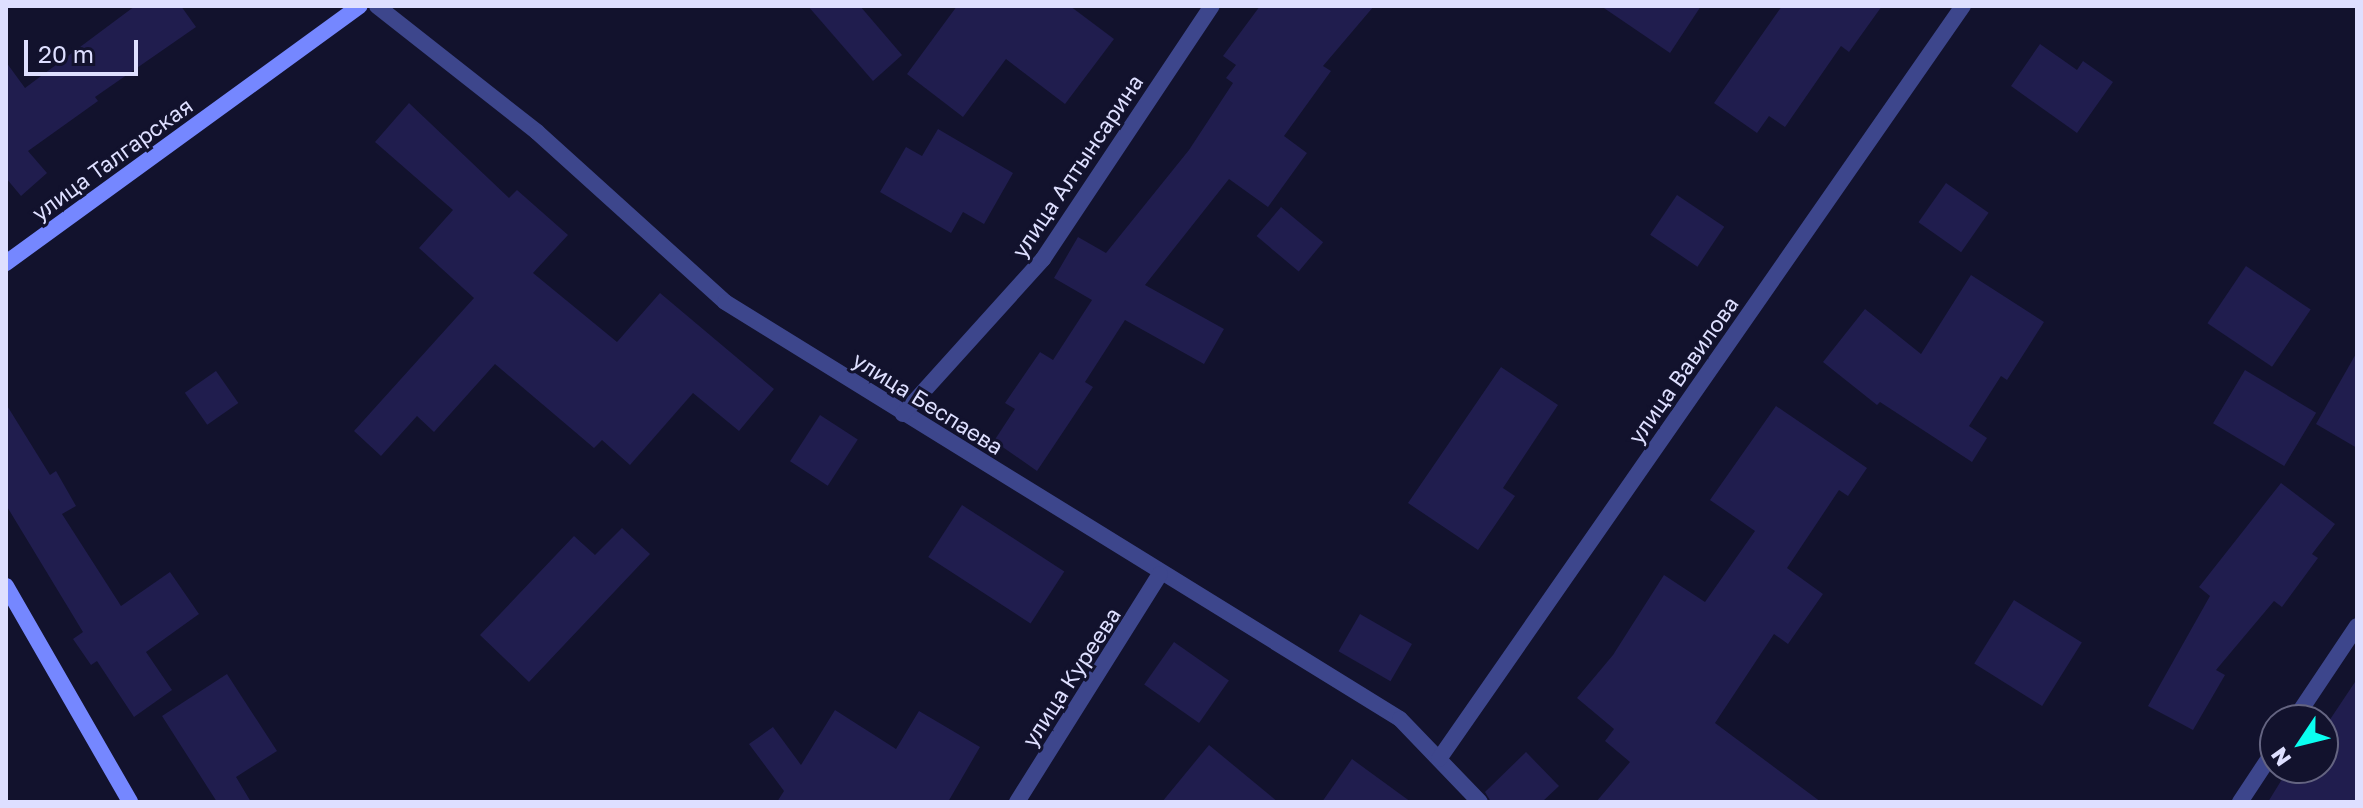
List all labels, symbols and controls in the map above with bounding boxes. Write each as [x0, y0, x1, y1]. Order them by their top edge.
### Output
scale bar [28, 24, 142, 74]
text: 20 m [38, 39, 94, 68]
street label: улица Алтынсарина [1006, 69, 1148, 263]
street label: улица Талгарская [27, 92, 197, 226]
street label: улица Вавилова [1622, 291, 1744, 449]
street label: улица Беспаева [848, 346, 1008, 460]
street label: улица Куреева [1016, 602, 1126, 752]
north arrow [2259, 704, 2339, 784]
text: N [2265, 742, 2296, 772]

